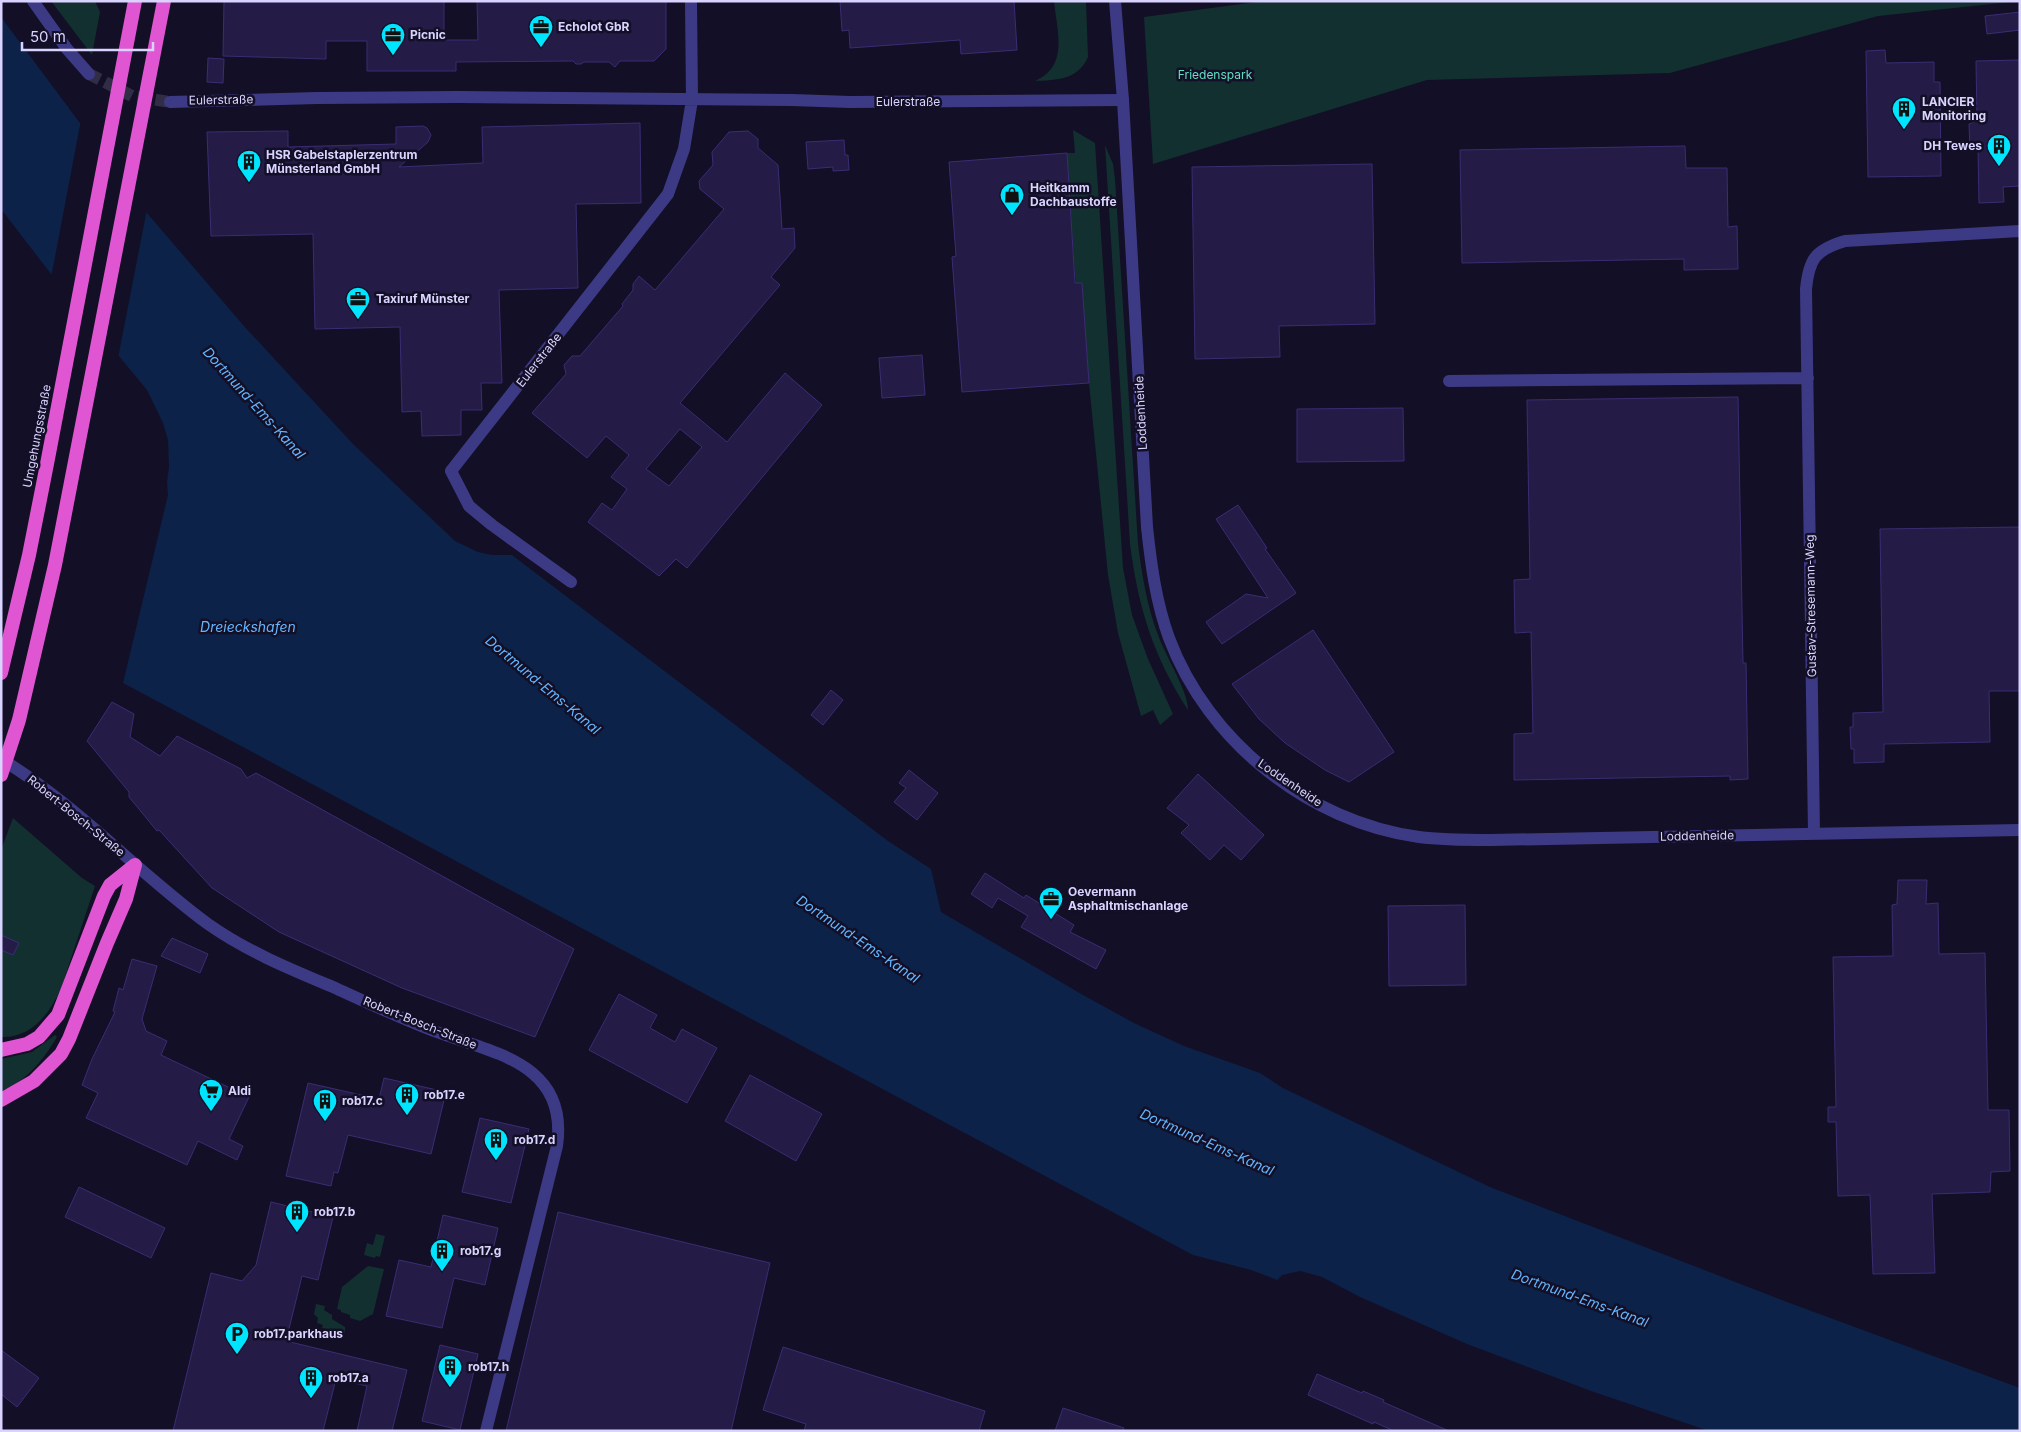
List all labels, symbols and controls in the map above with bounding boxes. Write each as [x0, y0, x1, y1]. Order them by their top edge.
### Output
office icon: Echolot GbR [528, 14, 554, 48]
place label: Echolot GbR [558, 19, 630, 34]
scale bar [22, 20, 154, 52]
office icon: Picnic [380, 22, 406, 56]
text: 50 m [30, 27, 66, 46]
place label: Picnic [410, 27, 446, 42]
park label: Friedenspark [1178, 67, 1253, 82]
street label: Eulerstraße [189, 91, 253, 108]
street label: Eulerstraße [876, 94, 940, 109]
place label: LANCIER Monitoring [1922, 94, 1986, 123]
building icon: LANCIER Monitoring [1891, 96, 1917, 130]
building icon: DH Tewes [1986, 133, 2012, 167]
place label: DH Tewes [1924, 138, 1982, 153]
place label: HSR Gabelstaplerzentrum Münsterland GmbH [266, 147, 417, 176]
building icon: HSR Gabelstaplerzentrum Münsterland GmbH [236, 149, 262, 183]
place label: Heitkamm Dachbaustoffe [1030, 180, 1117, 209]
shop icon: Heitkamm Dachbaustoffe [999, 182, 1025, 216]
office icon: Taxiruf Münster [345, 286, 371, 320]
place label: Taxiruf Münster [376, 291, 470, 306]
street label: Eulerstraße [513, 330, 564, 390]
water label: Dortmund-Ems-Kanal [200, 343, 309, 463]
street label: Loddenheide [1131, 376, 1150, 450]
street label: Umgehungsstraße [19, 383, 54, 489]
street label: Gustav-Stresemann-Weg [1802, 534, 1819, 678]
water label: Dreieckshafen [200, 618, 296, 635]
water label: Dortmund-Ems-Kanal [482, 632, 605, 738]
street label: Loddenheide [1255, 756, 1325, 810]
street label: Robert-Bosch-Straße [25, 772, 128, 860]
street label: Loddenheide [1660, 827, 1734, 844]
place label: Oevermann Asphaltmischanlage [1068, 884, 1188, 913]
office icon: Oevermann Asphaltmischanlage [1038, 886, 1064, 920]
water label: Dortmund-Ems-Kanal [794, 891, 924, 986]
street label: Robert-Bosch-Straße [361, 993, 479, 1052]
supermarket icon: Aldi [198, 1078, 224, 1112]
building icon: rob17.e [394, 1082, 420, 1116]
place label: Aldi [228, 1083, 251, 1098]
place label: rob17.e [424, 1087, 465, 1102]
building icon: rob17.c [312, 1088, 338, 1122]
place label: rob17.c [342, 1093, 383, 1108]
water label: Dortmund-Ems-Kanal [1138, 1104, 1277, 1179]
building icon: rob17.d [483, 1127, 509, 1161]
place label: rob17.d [514, 1132, 555, 1147]
building icon: rob17.b [284, 1199, 310, 1233]
place label: rob17.b [314, 1204, 356, 1219]
building icon: rob17.g [429, 1238, 455, 1272]
place label: rob17.g [460, 1243, 501, 1258]
water label: Dortmund-Ems-Kanal [1509, 1265, 1652, 1330]
parking icon: rob17.parkhaus [224, 1321, 250, 1355]
place label: rob17.parkhaus [254, 1326, 343, 1341]
building icon: rob17.h [437, 1354, 463, 1388]
place label: rob17.h [468, 1359, 509, 1374]
building icon: rob17.a [298, 1365, 324, 1399]
place label: rob17.a [328, 1370, 369, 1385]

